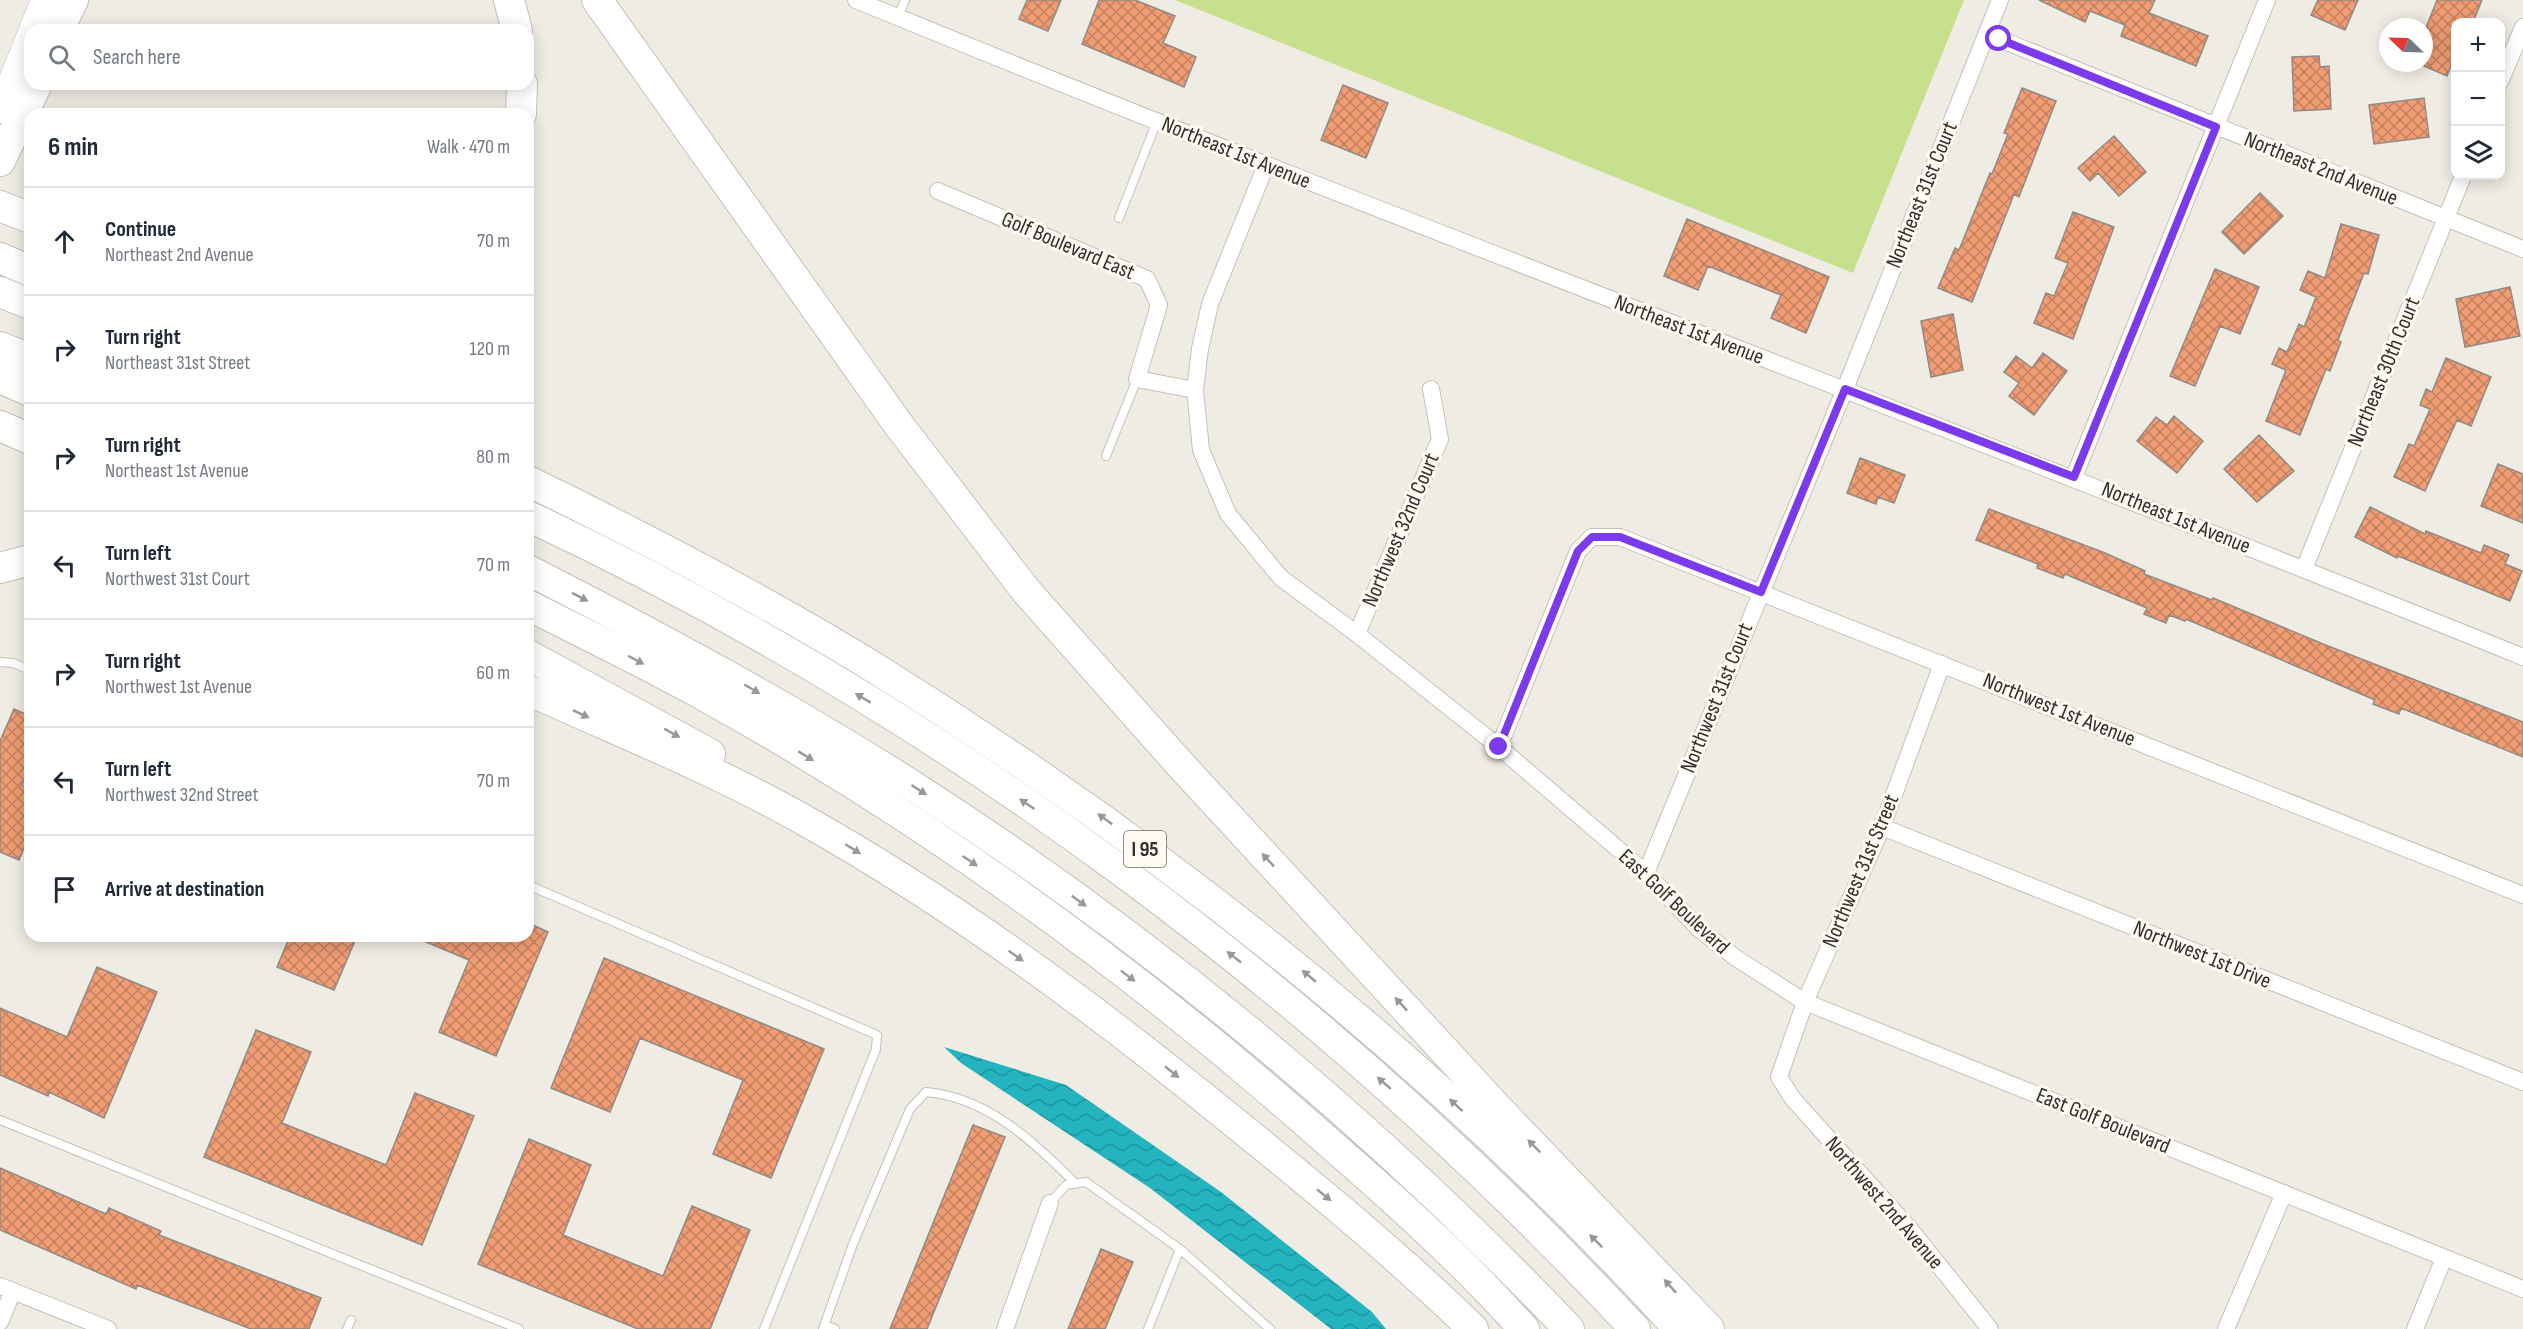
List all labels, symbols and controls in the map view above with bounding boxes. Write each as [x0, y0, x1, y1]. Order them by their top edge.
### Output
north arrow [2379, 18, 2433, 72]
map controls [2451, 18, 2505, 180]
button: + [2451, 18, 2505, 72]
search box [24, 24, 534, 90]
route start [1985, 25, 2011, 51]
icon: search [45, 41, 78, 74]
text: Search here [93, 44, 180, 71]
button: − [2451, 72, 2505, 126]
street label: Northeast 1st Avenue [1158, 111, 1314, 195]
street label: Northeast 31st Court [1880, 118, 1964, 272]
street label: Northeast 2nd Avenue [2240, 126, 2402, 212]
button: layers [2451, 126, 2505, 180]
text: 6 min [48, 132, 98, 163]
text: Walk · 470 m [427, 135, 510, 159]
street label: Golf Boulevard East [997, 206, 1139, 286]
text: Continue [105, 216, 176, 243]
icon: ahead [48, 225, 81, 258]
text: 70 m [477, 229, 510, 253]
text: Northeast 2nd Avenue [105, 243, 254, 267]
street label: Northeast 1st Avenue [1610, 289, 1768, 371]
street label: Northeast 30th Court [2342, 293, 2426, 451]
text: Turn right [105, 324, 181, 351]
icon: right [48, 333, 81, 366]
text: 120 m [470, 337, 510, 361]
text: Northeast 31st Street [105, 351, 250, 375]
text: Turn right [105, 432, 181, 459]
icon: right [48, 441, 81, 474]
text: 80 m [476, 445, 510, 469]
street label: Northwest 32nd Court [1356, 449, 1446, 611]
text: Northeast 1st Avenue [105, 459, 249, 483]
street label: Northeast 1st Avenue [2098, 476, 2254, 560]
text: Turn left [105, 540, 171, 567]
icon: left [48, 549, 81, 582]
text: 70 m [477, 553, 510, 577]
text: Northwest 31st Court [105, 567, 250, 591]
one-way arrow [571, 591, 589, 601]
street label: Northwest 31st Court [1675, 619, 1759, 777]
text: Turn right [105, 648, 181, 675]
one-way arrow [628, 655, 645, 665]
icon: right [48, 657, 81, 690]
text: 60 m [476, 661, 510, 685]
street label: Northwest 1st Avenue [1979, 667, 2139, 753]
text: Northwest 1st Avenue [105, 675, 252, 699]
one-way arrow [744, 684, 761, 694]
one-way arrow [855, 692, 871, 703]
one-way arrow [573, 710, 590, 719]
one-way arrow [664, 727, 680, 738]
route end [1485, 733, 1511, 759]
one-way arrow [798, 750, 814, 761]
text: Turn left [105, 756, 171, 783]
icon: left [48, 765, 81, 798]
text: 70 m [477, 769, 510, 793]
text: Northwest 32nd Street [105, 783, 259, 807]
one-way arrow [910, 784, 926, 796]
street label: Northwest 31st Street [1817, 790, 1906, 952]
one-way arrow [1019, 798, 1035, 810]
one-way arrow [1097, 813, 1113, 825]
road number: I 95 [1124, 831, 1166, 867]
one-way arrow [845, 844, 861, 855]
street label: East Golf Boulevard [1613, 844, 1735, 960]
one-way arrow [1261, 853, 1275, 868]
one-way arrow [962, 855, 978, 866]
icon: arrive [48, 873, 81, 906]
text: Arrive at destination [105, 876, 264, 903]
one-way arrow [1071, 895, 1087, 907]
street label: Northwest 1st Drive [2129, 915, 2275, 995]
one-way arrow [1008, 950, 1024, 961]
one-way arrow [1226, 951, 1242, 964]
one-way arrow [1120, 969, 1135, 981]
one-way arrow [1301, 970, 1317, 983]
one-way arrow [1394, 996, 1408, 1011]
one-way arrow [1165, 1066, 1180, 1078]
one-way arrow [1376, 1076, 1391, 1090]
street label: East Golf Boulevard [2032, 1082, 2174, 1160]
one-way arrow [1449, 1099, 1464, 1112]
street label: Northwest 2nd Avenue [1819, 1131, 1949, 1275]
one-way arrow [1527, 1139, 1541, 1153]
one-way arrow [1316, 1188, 1331, 1201]
one-way arrow [1589, 1234, 1603, 1248]
one-way arrow [1663, 1278, 1677, 1293]

